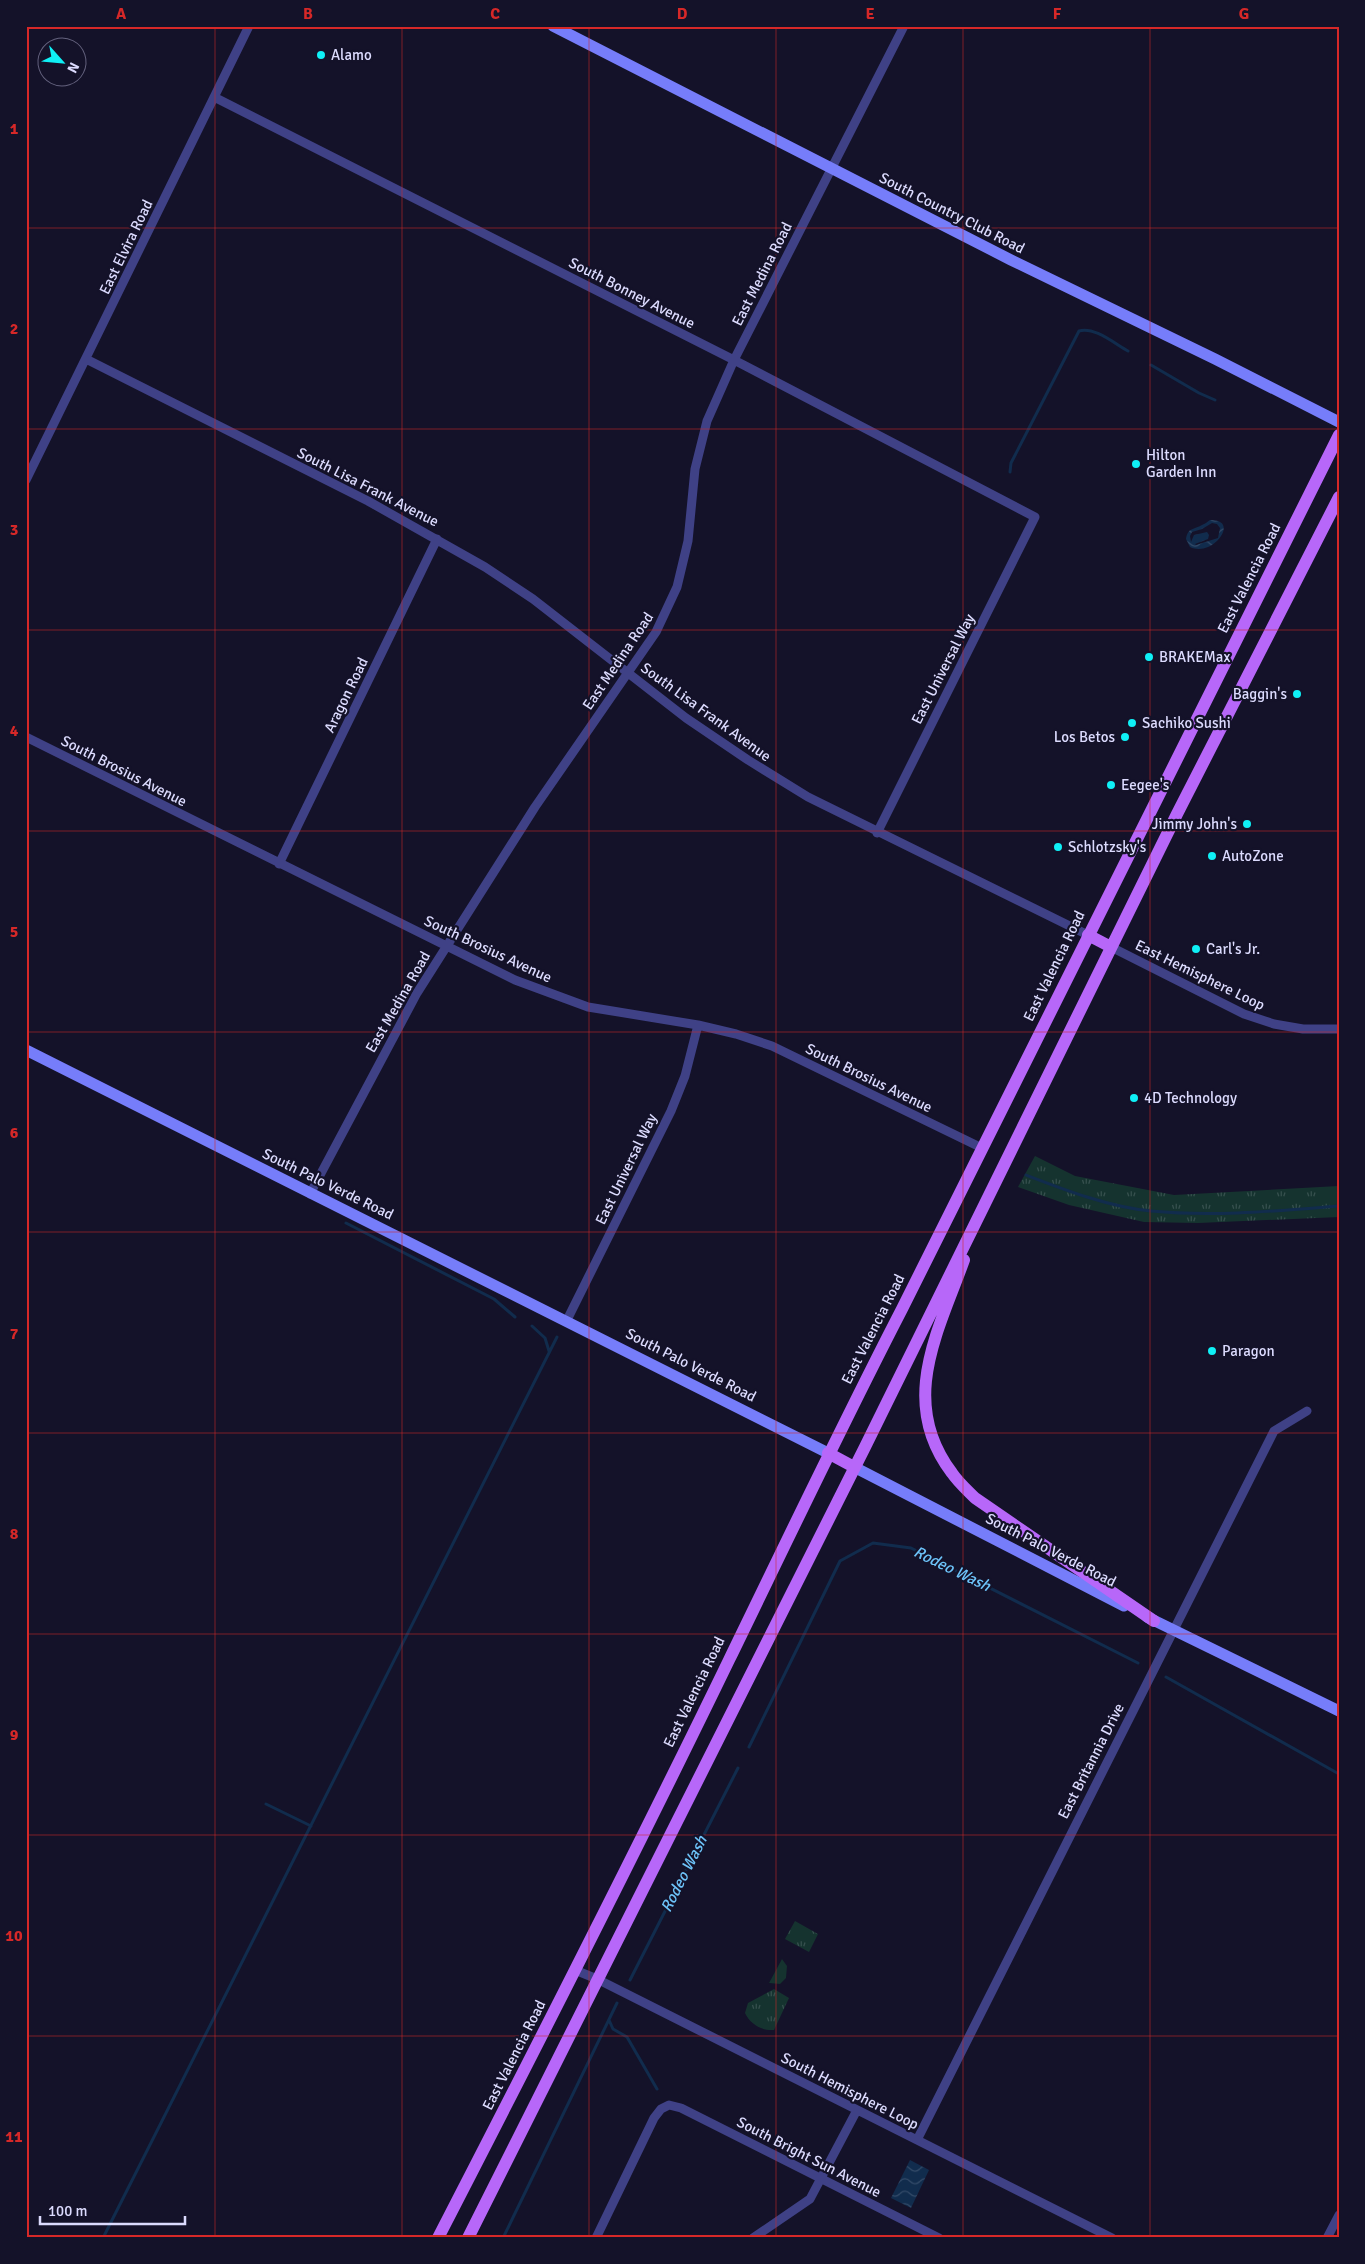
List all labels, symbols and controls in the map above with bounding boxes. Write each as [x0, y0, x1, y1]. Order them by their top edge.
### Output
text: A [116, 4, 127, 24]
text: B [303, 4, 313, 24]
text: C [490, 4, 500, 24]
text: D [677, 4, 688, 24]
text: E [865, 4, 875, 24]
text: F [1053, 4, 1062, 24]
text: G [1239, 4, 1249, 24]
north arrow [38, 38, 88, 88]
place label: Alamo [331, 46, 372, 64]
marker: Alamo [315, 49, 327, 61]
text: N [63, 59, 83, 76]
text: 1 [10, 119, 19, 139]
street label: South Country Club Road [876, 169, 1028, 257]
street label: East Elvira Road [95, 197, 157, 297]
street label: East Medina Road [728, 219, 796, 329]
street label: South Bonney Avenue [566, 253, 698, 333]
text: 2 [10, 319, 18, 339]
street label: South Lisa Frank Avenue [294, 443, 442, 531]
place label: Hilton Garden Inn [1146, 446, 1216, 481]
marker: Hilton Garden Inn [1130, 458, 1142, 470]
text: 3 [10, 520, 18, 540]
street label: East Valencia Road [1214, 520, 1285, 636]
street label: East Medina Road [579, 609, 657, 713]
street label: East Universal Way [907, 611, 979, 727]
place label: BRAKEMax [1159, 648, 1230, 666]
marker: BRAKEMax [1143, 651, 1155, 663]
street label: Aragon Road [320, 654, 372, 736]
street label: South Lisa Frank Avenue [637, 659, 775, 765]
place label: Baggin's [1233, 685, 1287, 703]
marker: Baggin's [1291, 688, 1303, 700]
place label: Sachiko Sushi [1142, 714, 1231, 732]
marker: Sachiko Sushi [1126, 717, 1138, 729]
text: 4 [10, 721, 19, 741]
place label: Los Betos [1054, 728, 1115, 746]
marker: Los Betos [1119, 731, 1131, 743]
street label: South Brosius Avenue [58, 732, 190, 810]
place label: Eegee's [1121, 776, 1170, 794]
marker: Eegee's [1105, 779, 1117, 791]
place label: Jimmy John's [1152, 815, 1237, 833]
marker: Jimmy John's [1241, 818, 1253, 830]
place label: Schlotzsky's [1068, 838, 1147, 856]
marker: Schlotzsky's [1052, 841, 1064, 853]
place label: AutoZone [1222, 847, 1284, 865]
marker: AutoZone [1206, 850, 1218, 862]
street label: East Valencia Road [1019, 908, 1089, 1024]
street label: South Brosius Avenue [421, 912, 555, 986]
text: 5 [10, 922, 18, 942]
street label: East Hemisphere Loop [1132, 936, 1268, 1014]
place label: Carl's Jr. [1206, 940, 1260, 958]
marker: Carl's Jr. [1190, 943, 1202, 955]
street label: East Medina Road [362, 948, 434, 1056]
street label: South Brosius Avenue [803, 1040, 935, 1116]
place label: 4D Technology [1144, 1089, 1237, 1107]
marker: 4D Technology [1128, 1092, 1140, 1104]
street label: East Universal Way [591, 1111, 661, 1227]
text: 6 [10, 1123, 19, 1143]
street label: South Palo Verde Road [259, 1144, 397, 1224]
street label: East Valencia Road [838, 1271, 909, 1387]
text: 7 [10, 1324, 19, 1344]
street label: South Palo Verde Road [623, 1324, 759, 1406]
place label: Paragon [1222, 1342, 1275, 1360]
marker: Paragon [1206, 1345, 1218, 1357]
street label: South Palo Verde Road [983, 1509, 1119, 1591]
text: 8 [10, 1524, 19, 1544]
water label: Rodeo Wash [910, 1542, 995, 1597]
street label: East Valencia Road [659, 1634, 729, 1750]
street label: East Britannia Drive [1054, 1700, 1128, 1822]
text: 9 [10, 1725, 19, 1745]
water label: Rodeo Wash [656, 1831, 712, 1915]
text: 10 [5, 1926, 23, 1946]
street label: East Valencia Road [479, 1997, 550, 2113]
street label: South Hemisphere Loop [778, 2048, 922, 2134]
street label: South Bright Sun Avenue [734, 2113, 884, 2201]
text: 11 [5, 2127, 23, 2147]
scale bar [40, 2194, 185, 2226]
text: 100 m [48, 2202, 88, 2220]

